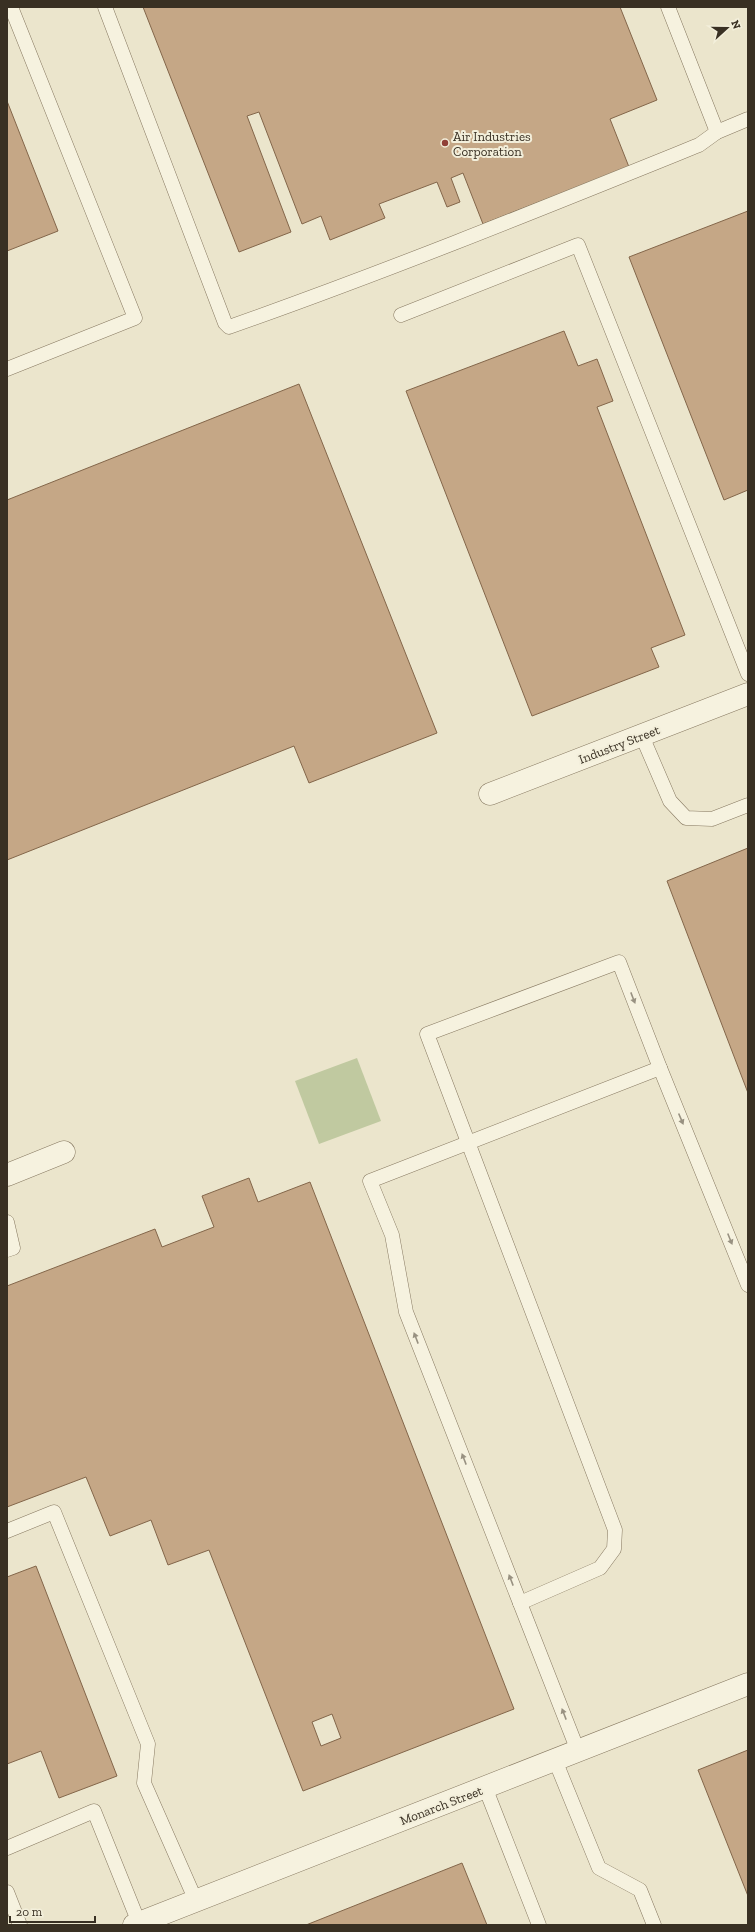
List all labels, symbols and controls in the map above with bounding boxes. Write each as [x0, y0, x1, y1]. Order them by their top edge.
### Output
north arrow [707, 8, 747, 48]
text: N [728, 18, 744, 31]
place label: Air Industries Corporation [453, 129, 531, 159]
marker: Air Industries Corporation [440, 138, 450, 148]
street label: Industry Street [577, 722, 662, 767]
one-way arrow [631, 992, 637, 1004]
one-way arrow [679, 1113, 685, 1125]
one-way arrow [727, 1234, 733, 1246]
one-way arrow [413, 1333, 419, 1344]
one-way arrow [460, 1453, 466, 1465]
one-way arrow [508, 1575, 514, 1586]
one-way arrow [560, 1708, 566, 1720]
street label: Monarch Street [398, 1783, 485, 1828]
scale bar [10, 1898, 95, 1924]
text: 20 m [16, 1905, 43, 1919]

